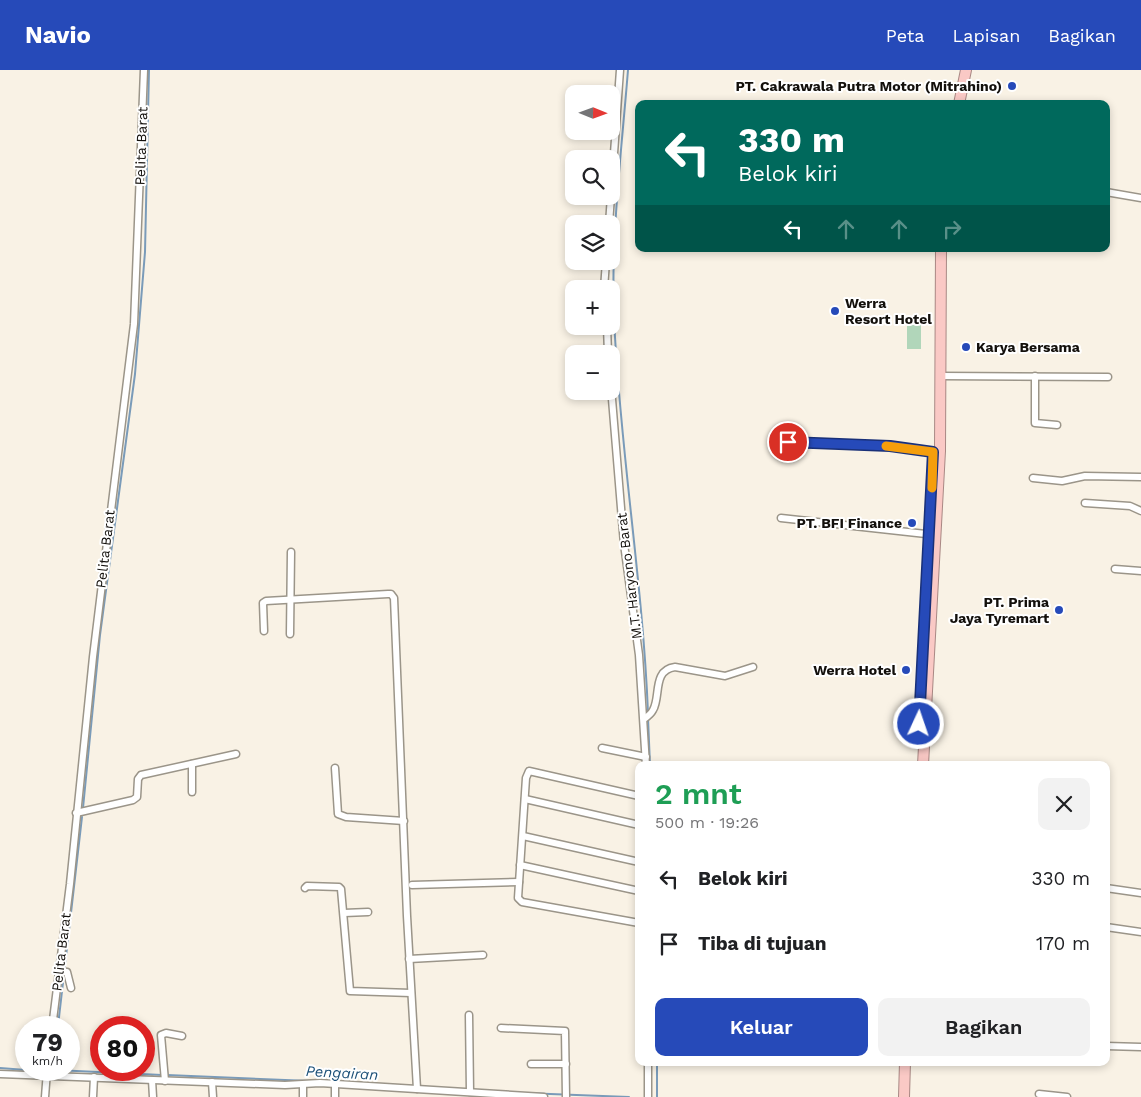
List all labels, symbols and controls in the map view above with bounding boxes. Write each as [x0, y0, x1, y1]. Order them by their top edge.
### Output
text: Navio [25, 21, 91, 49]
text: Peta [886, 25, 924, 46]
text: Lapisan [952, 25, 1020, 46]
text: Bagikan [1048, 25, 1116, 46]
place label: PT. Cakrawala Putra Motor (Mitrahino) [735, 78, 1002, 94]
marker: PT. Cakrawala Putra Motor (Mitrahino) [1006, 80, 1018, 92]
north arrow [565, 85, 620, 140]
map controls [565, 85, 620, 400]
street label: Pelita Barat [132, 106, 150, 186]
text: 330 m [738, 119, 845, 161]
icon: left [655, 120, 720, 185]
button: search [565, 150, 620, 205]
text: Belok kiri [738, 161, 838, 186]
button: layers [565, 215, 620, 270]
icon: left [779, 215, 807, 243]
icon: ahead [832, 215, 860, 243]
icon: ahead [885, 215, 913, 243]
icon: right [938, 215, 966, 243]
button: + [565, 280, 620, 335]
place label: Werra Resort Hotel [845, 295, 932, 327]
marker: Werra Resort Hotel [829, 305, 841, 317]
place label: Karya Bersama [976, 339, 1081, 355]
marker: Karya Bersama [960, 341, 972, 353]
button: − [565, 345, 620, 400]
pin [767, 421, 809, 463]
icon: arrive [774, 428, 802, 456]
street label: Pelita Barat [92, 509, 118, 589]
street label: M.T. Haryono Barat [613, 512, 645, 640]
place label: PT. BFI Finance [797, 515, 902, 531]
marker: PT. BFI Finance [906, 517, 918, 529]
place label: PT. Prima Jaya Tyremart [950, 594, 1050, 626]
marker: PT. Prima Jaya Tyremart [1053, 604, 1065, 616]
place label: Werra Hotel [813, 662, 896, 678]
marker: Werra Hotel [900, 664, 912, 676]
position arrow [892, 697, 944, 749]
text: 2 mnt [655, 776, 742, 811]
button: close [1038, 778, 1090, 830]
text: 500 m · 19:26 [655, 813, 759, 832]
icon: left [655, 865, 683, 893]
text: Belok kiri [698, 867, 788, 890]
text: 330 m [1031, 867, 1090, 890]
street label: Pelita Barat [48, 912, 74, 992]
icon: arrive [655, 930, 683, 958]
text: Tiba di tujuan [698, 932, 827, 955]
text: 170 m [1036, 932, 1090, 955]
button: Keluar [655, 998, 868, 1056]
button: Bagikan [878, 998, 1090, 1056]
speed limit sign: 80 [90, 1016, 155, 1081]
text: 79 [32, 1028, 63, 1057]
text: km/h [32, 1054, 63, 1068]
water label: Pengairan [305, 1062, 379, 1084]

